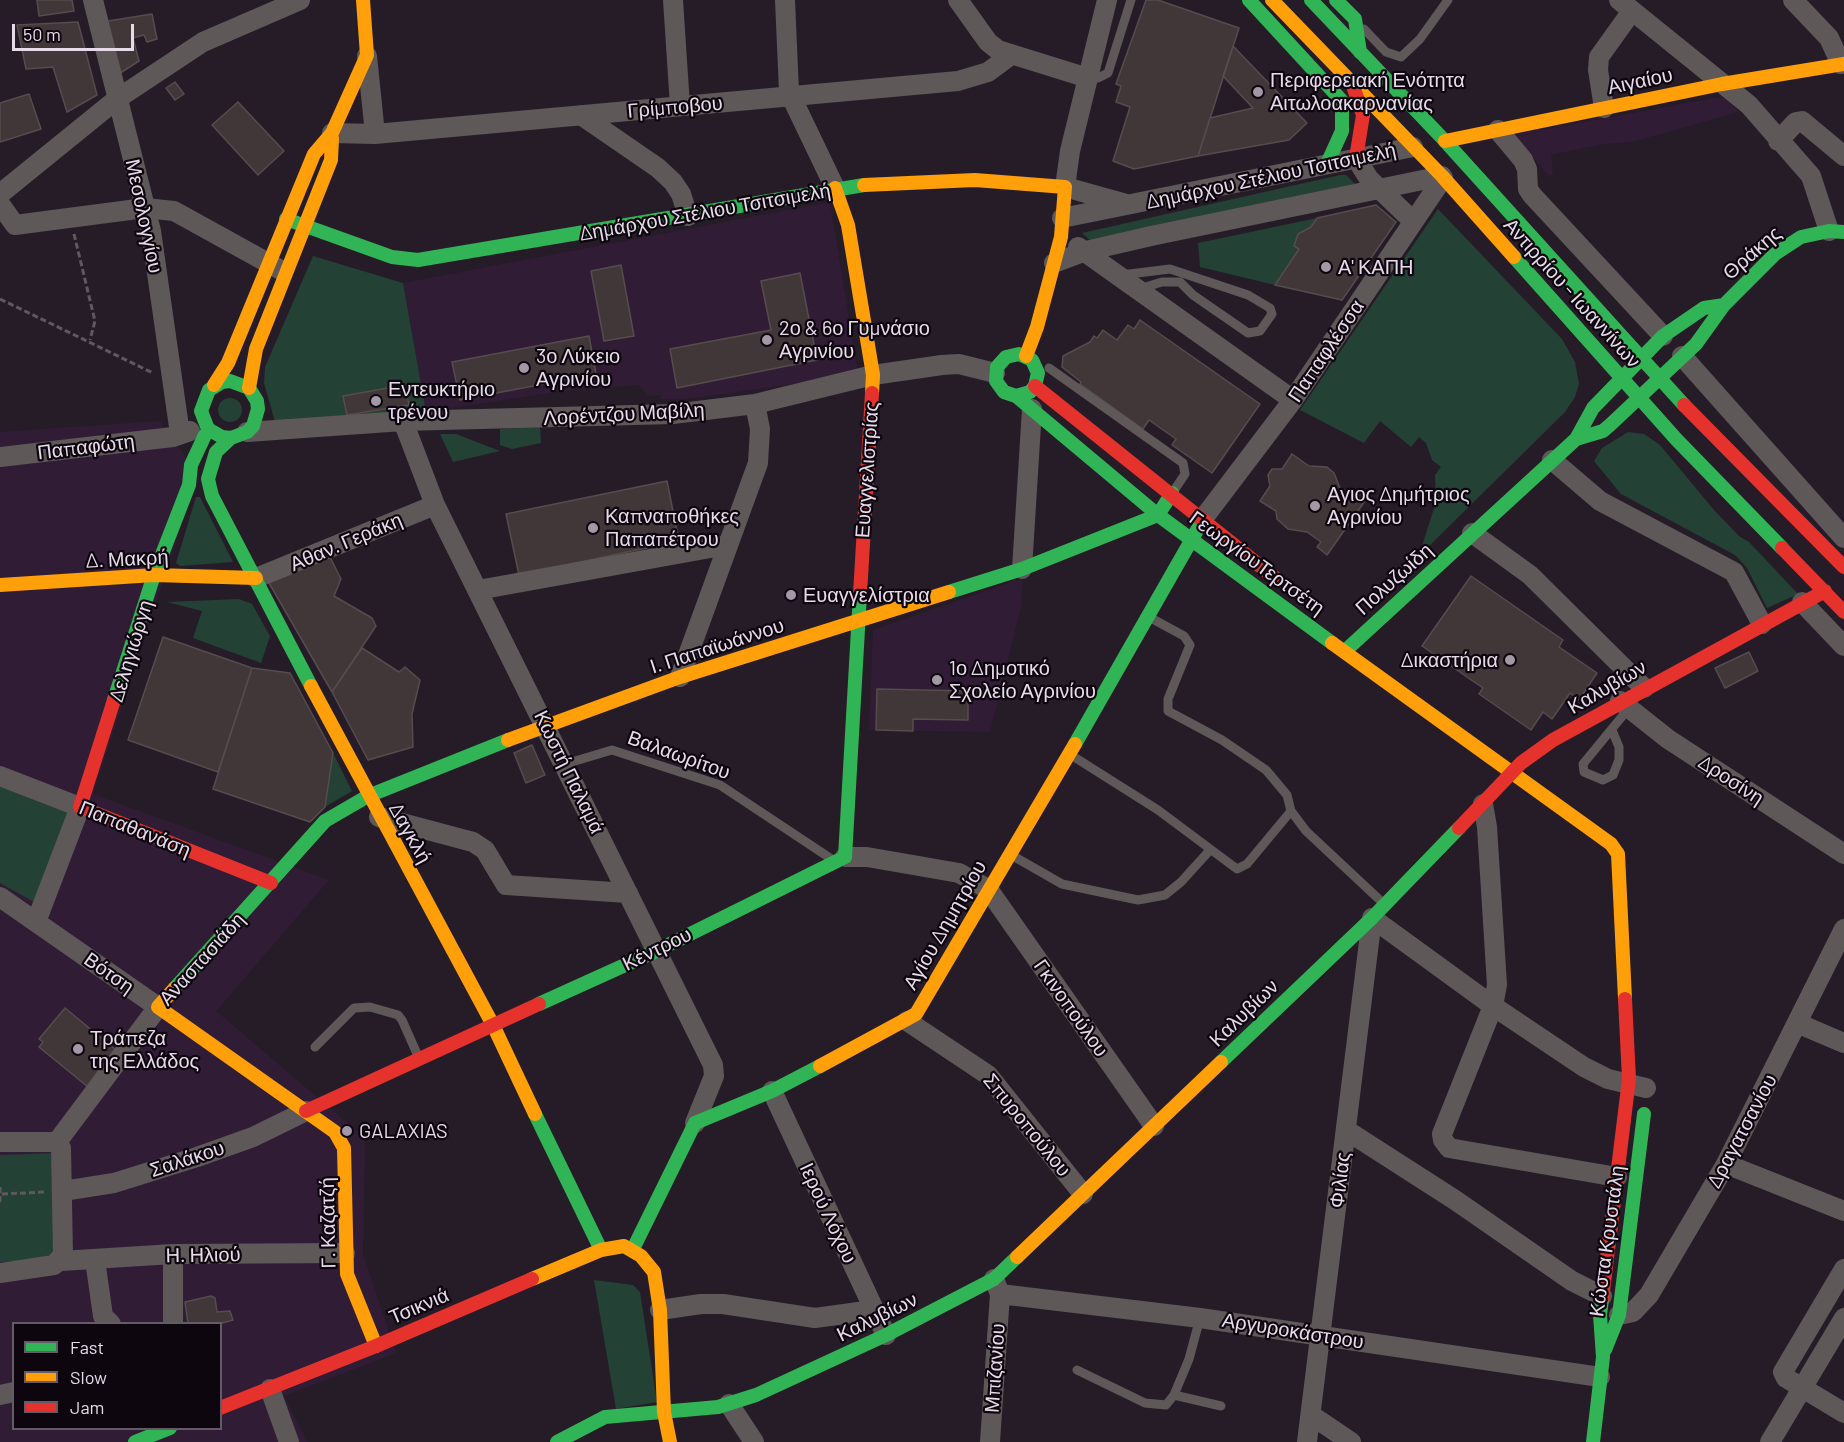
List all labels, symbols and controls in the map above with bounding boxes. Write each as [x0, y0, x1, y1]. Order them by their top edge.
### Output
scale bar [15, 12, 136, 50]
text: 50 m [23, 23, 61, 45]
street label: Αιγαίου [1605, 62, 1675, 100]
place label: Περιφερειακή Ενότητα Αιτωλοακαρνανίας [1270, 68, 1465, 115]
marker: Περιφερειακή Ενότητα Αιτωλοακαρνανίας [1251, 85, 1265, 99]
street label: Γρίμποβου [626, 91, 724, 123]
street label: Δημάρχου Στέλιου Τσιτσιμελή [1144, 138, 1398, 214]
street label: Μεσολογγίου [120, 157, 168, 275]
street label: Δημάρχου Στέλιου Τσιτσιμελή [578, 178, 832, 246]
street label: Αντιρρίου - Ιωαννίνων [1498, 213, 1646, 373]
street label: Θράκης [1718, 221, 1786, 285]
place label: Α' ΚΑΠΗ [1338, 255, 1414, 279]
marker: Α' ΚΑΠΗ [1319, 260, 1333, 274]
street label: Παπαφλέσσα [1283, 295, 1369, 407]
place label: 2ο & 6ο Γυμνάσιο Αγρινίου [779, 316, 930, 363]
marker: 2ο & 6ο Γυμνάσιο Αγρινίου [760, 333, 774, 347]
place label: 3ο Λύκειο Αγρινίου [536, 344, 620, 391]
marker: 3ο Λύκειο Αγρινίου [517, 361, 531, 375]
place label: Εντευκτήριο τρένου [388, 377, 495, 424]
marker: Εντευκτήριο τρένου [369, 394, 383, 408]
street label: Λορέντζου Μαβίλη [543, 398, 705, 430]
street label: Ευαγγελιστρίας [850, 401, 884, 539]
street label: Παπαφώτη [36, 429, 136, 465]
place label: Αγιος Δημήτριος Αγρινίου [1327, 482, 1470, 529]
marker: Αγιος Δημήτριος Αγρινίου [1308, 499, 1322, 513]
place label: Καπναποθήκες Παπαπέτρου [605, 504, 739, 551]
street label: ΓεωργίουΤερτσέτη [1185, 506, 1329, 620]
street label: Αθαν. Γεράκη [286, 508, 406, 576]
marker: Καπναποθήκες Παπαπέτρου [586, 521, 600, 535]
street label: Πολυζωίδη [1351, 538, 1437, 620]
street label: Δ. Μακρή [85, 545, 169, 573]
place label: Ευαγγελίστρια [803, 583, 930, 607]
marker: Ευαγγελίστρια [784, 588, 798, 602]
street label: Δεληγιώργη [104, 597, 158, 705]
street label: Ι. Παπαϊωάννου [647, 613, 787, 679]
place label: Δικαστήρια [1401, 648, 1498, 672]
marker: Δικαστήρια [1503, 653, 1517, 667]
street label: Καλυβίων [1563, 655, 1651, 719]
place label: 1ο Δημοτικό Σχολείο Αγρινίου [949, 656, 1096, 703]
marker: 1ο Δημοτικό Σχολείο Αγρινίου [930, 673, 944, 687]
street label: Κωστή Παλαμά [529, 707, 609, 837]
street label: Βαλαωρίτου [624, 725, 734, 785]
street label: Δροσίνη [1694, 750, 1768, 810]
street label: Παπαθανάση [76, 796, 194, 862]
street label: Δαγκλή [384, 799, 436, 867]
street label: Αγίου Δημητρίου [898, 856, 992, 994]
street label: Αναστασιάδη [154, 908, 250, 1010]
street label: Κέντρου [619, 922, 695, 976]
street label: Βότση [79, 947, 139, 999]
street label: Γκινοπούλου [1029, 955, 1113, 1061]
street label: Καλυβίων [1204, 974, 1284, 1052]
place label: Τράπεζα της Ελλάδος [90, 1026, 199, 1073]
marker: Τράπεζα της Ελλάδος [71, 1042, 85, 1056]
street label: Σπυροπούλου [978, 1069, 1076, 1181]
street label: Δραγατσανίου [1702, 1070, 1782, 1192]
place label: GALAXIAS [359, 1119, 448, 1143]
marker: GALAXIAS [340, 1124, 354, 1138]
street label: Σαλάκου [147, 1136, 227, 1182]
street label: Φιλίας [1325, 1151, 1355, 1209]
street label: Ιερού Λόχου [794, 1159, 862, 1267]
street label: Κώστα Κρυστάλη [1585, 1164, 1629, 1318]
street label: Γ. Καζατζή [315, 1177, 341, 1269]
street label: Η. Ηλιού [165, 1242, 241, 1268]
street label: Τσικνιά [385, 1283, 453, 1329]
street label: Καλυβίων [833, 1287, 921, 1347]
street label: Αργυροκάστρου [1220, 1308, 1366, 1354]
legend [12, 1322, 222, 1430]
street label: Μπιζανίου [980, 1322, 1010, 1414]
text: Fast [70, 1336, 104, 1358]
text: Slow [70, 1366, 107, 1388]
text: Jam [70, 1396, 104, 1418]

